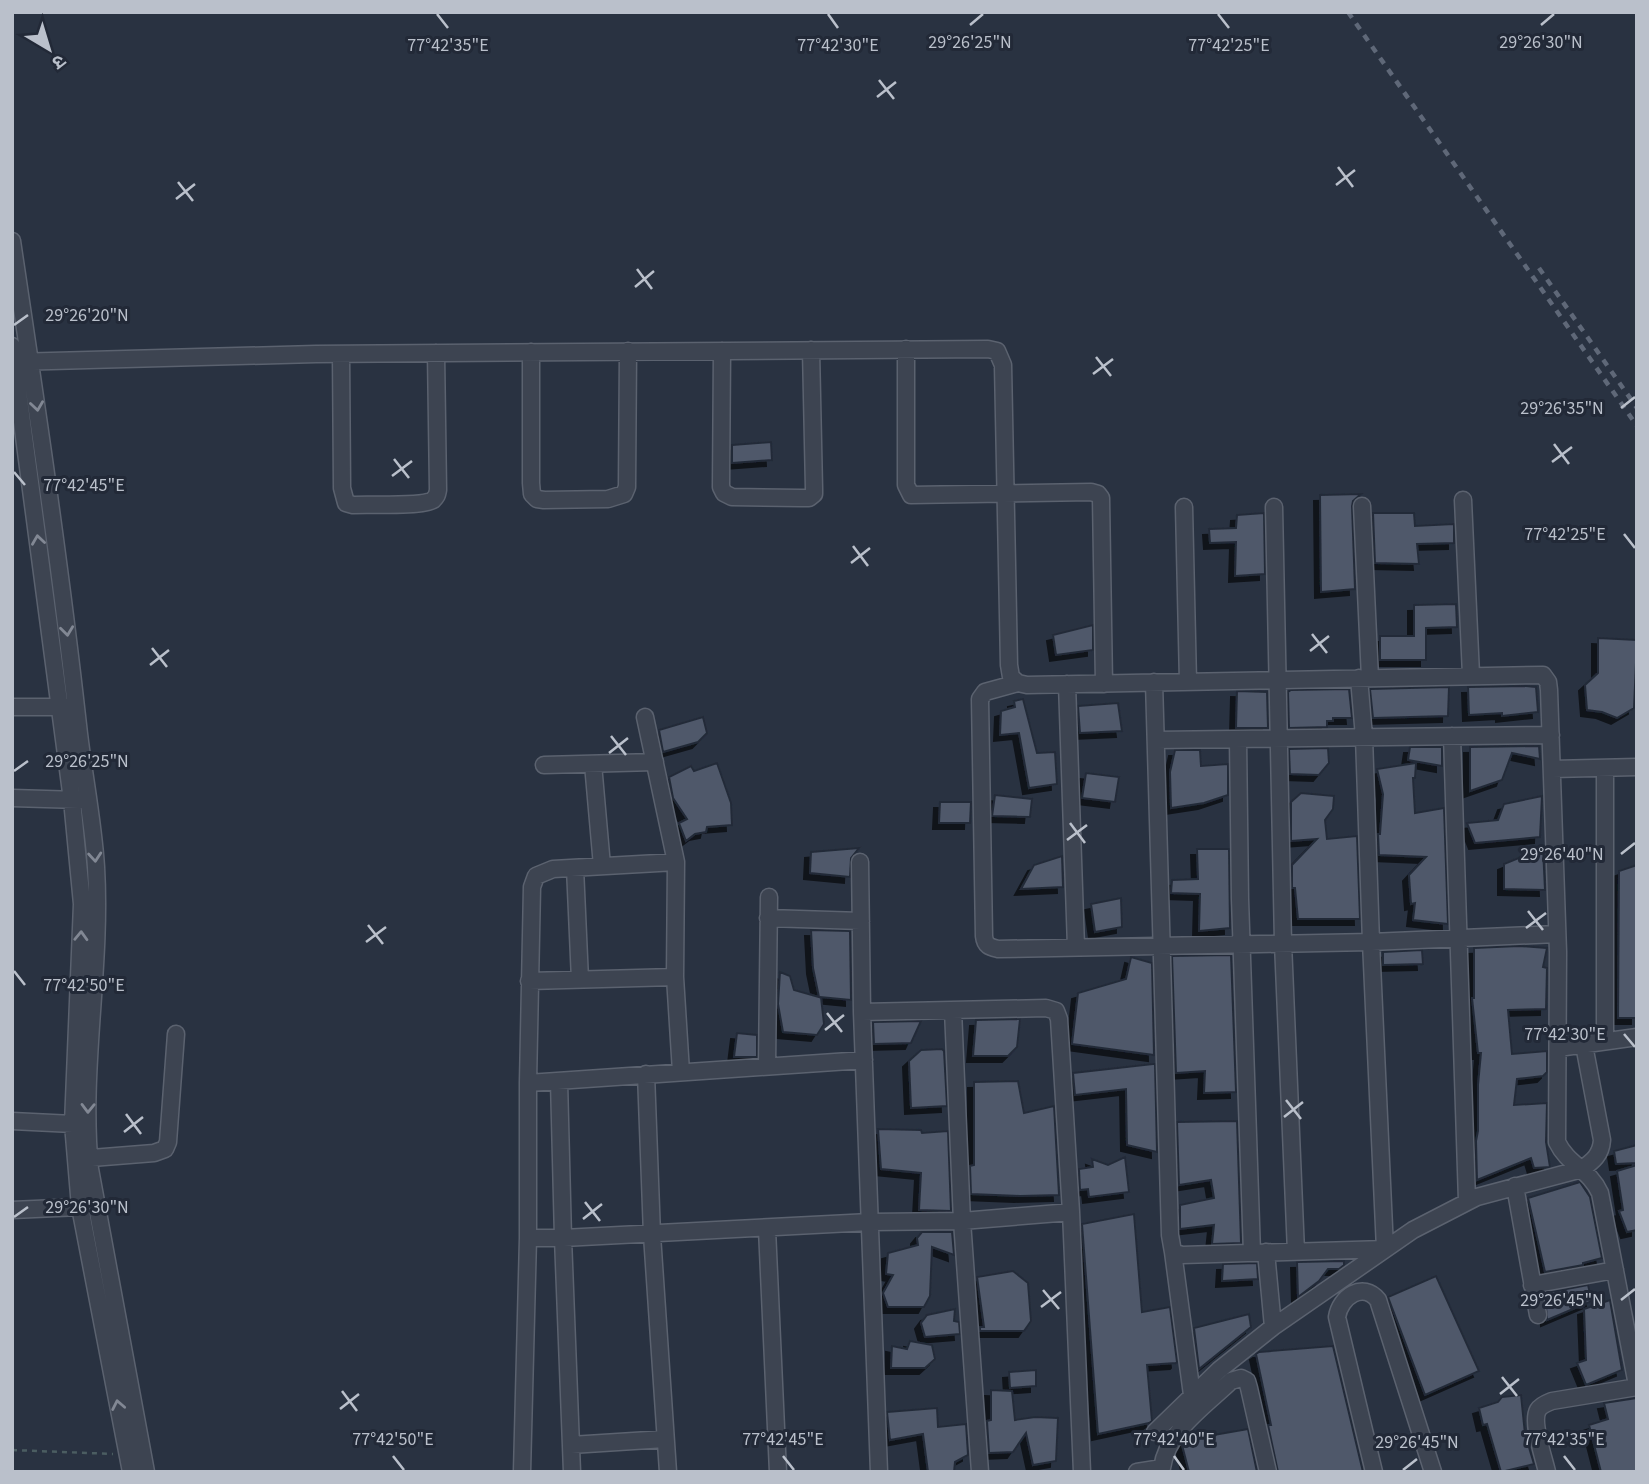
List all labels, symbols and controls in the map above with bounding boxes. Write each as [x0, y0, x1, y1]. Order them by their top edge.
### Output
north arrow [14, 14, 84, 84]
text: 29°26'25"N [928, 30, 1012, 55]
text: 29°26'30"N [1499, 30, 1583, 55]
text: 77°42'35"E [407, 33, 489, 58]
text: 77°42'30"E [797, 33, 879, 58]
text: 77°42'25"E [1188, 33, 1270, 58]
text: उ [45, 47, 71, 76]
text: 29°26'20"N [45, 303, 129, 328]
text: 29°26'35"N [1520, 396, 1604, 421]
one-way arrow [29, 400, 44, 411]
text: 77°42'45"E [43, 473, 125, 498]
text: 77°42'25"E [1524, 522, 1606, 547]
one-way arrow [30, 534, 45, 546]
one-way arrow [59, 625, 74, 637]
text: 29°26'25"N [45, 749, 129, 774]
text: 29°26'40"N [1520, 842, 1604, 867]
one-way arrow [87, 851, 102, 862]
one-way arrow [73, 930, 88, 941]
text: 77°42'50"E [43, 973, 125, 998]
text: 77°42'30"E [1524, 1022, 1606, 1047]
one-way arrow [80, 1103, 95, 1114]
text: 29°26'30"N [45, 1195, 129, 1220]
text: 29°26'45"N [1520, 1288, 1604, 1313]
one-way arrow [111, 1399, 126, 1411]
text: 77°42'50"E [352, 1427, 434, 1452]
text: 77°42'45"E [742, 1427, 824, 1452]
text: 77°42'40"E [1133, 1427, 1215, 1452]
text: 77°42'35"E [1523, 1427, 1605, 1452]
text: 29°26'45"N [1375, 1430, 1459, 1455]

